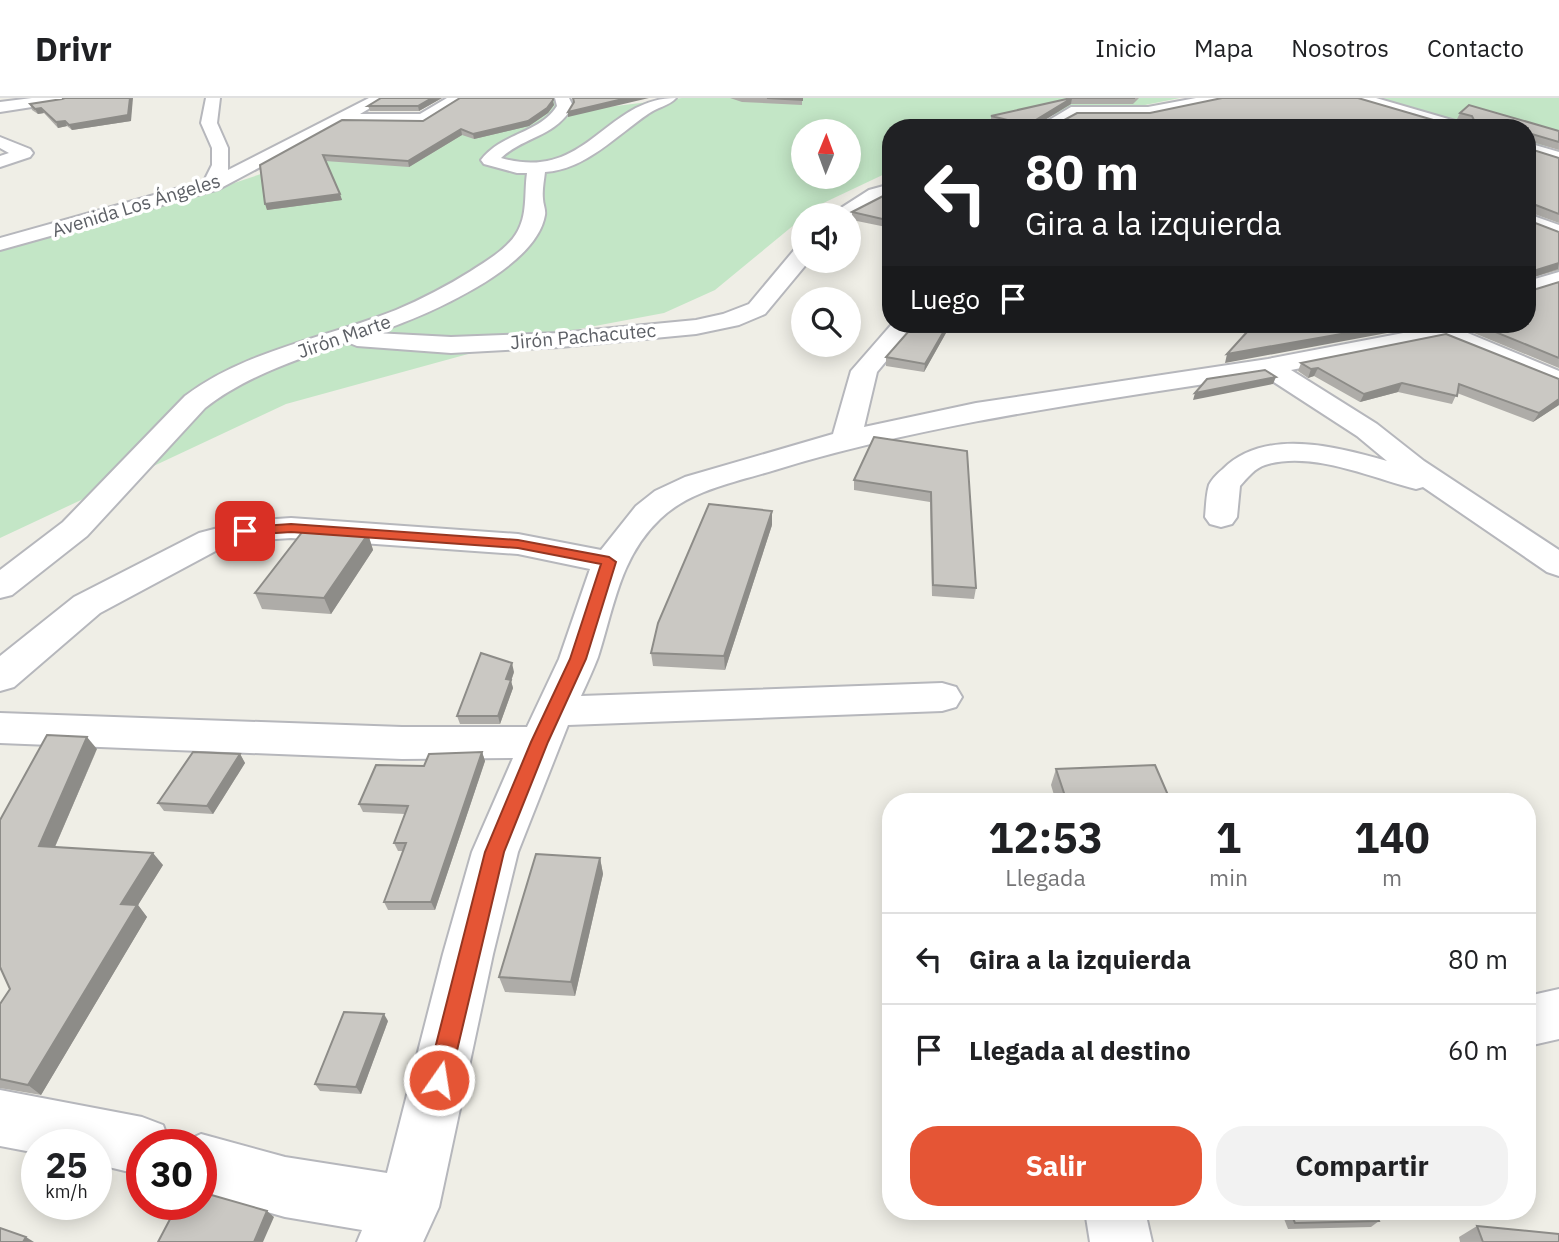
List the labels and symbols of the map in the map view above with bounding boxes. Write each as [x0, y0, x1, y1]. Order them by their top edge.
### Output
north arrow [791, 119, 861, 189]
street label: Avenida Los Ángeles [49, 168, 223, 242]
street label: Jirón Marte [294, 309, 394, 363]
street label: Jirón Pachacutec [509, 318, 657, 354]
pin [215, 501, 275, 561]
position arrow [402, 1043, 476, 1117]
speed limit sign: 30 [126, 1129, 217, 1220]

